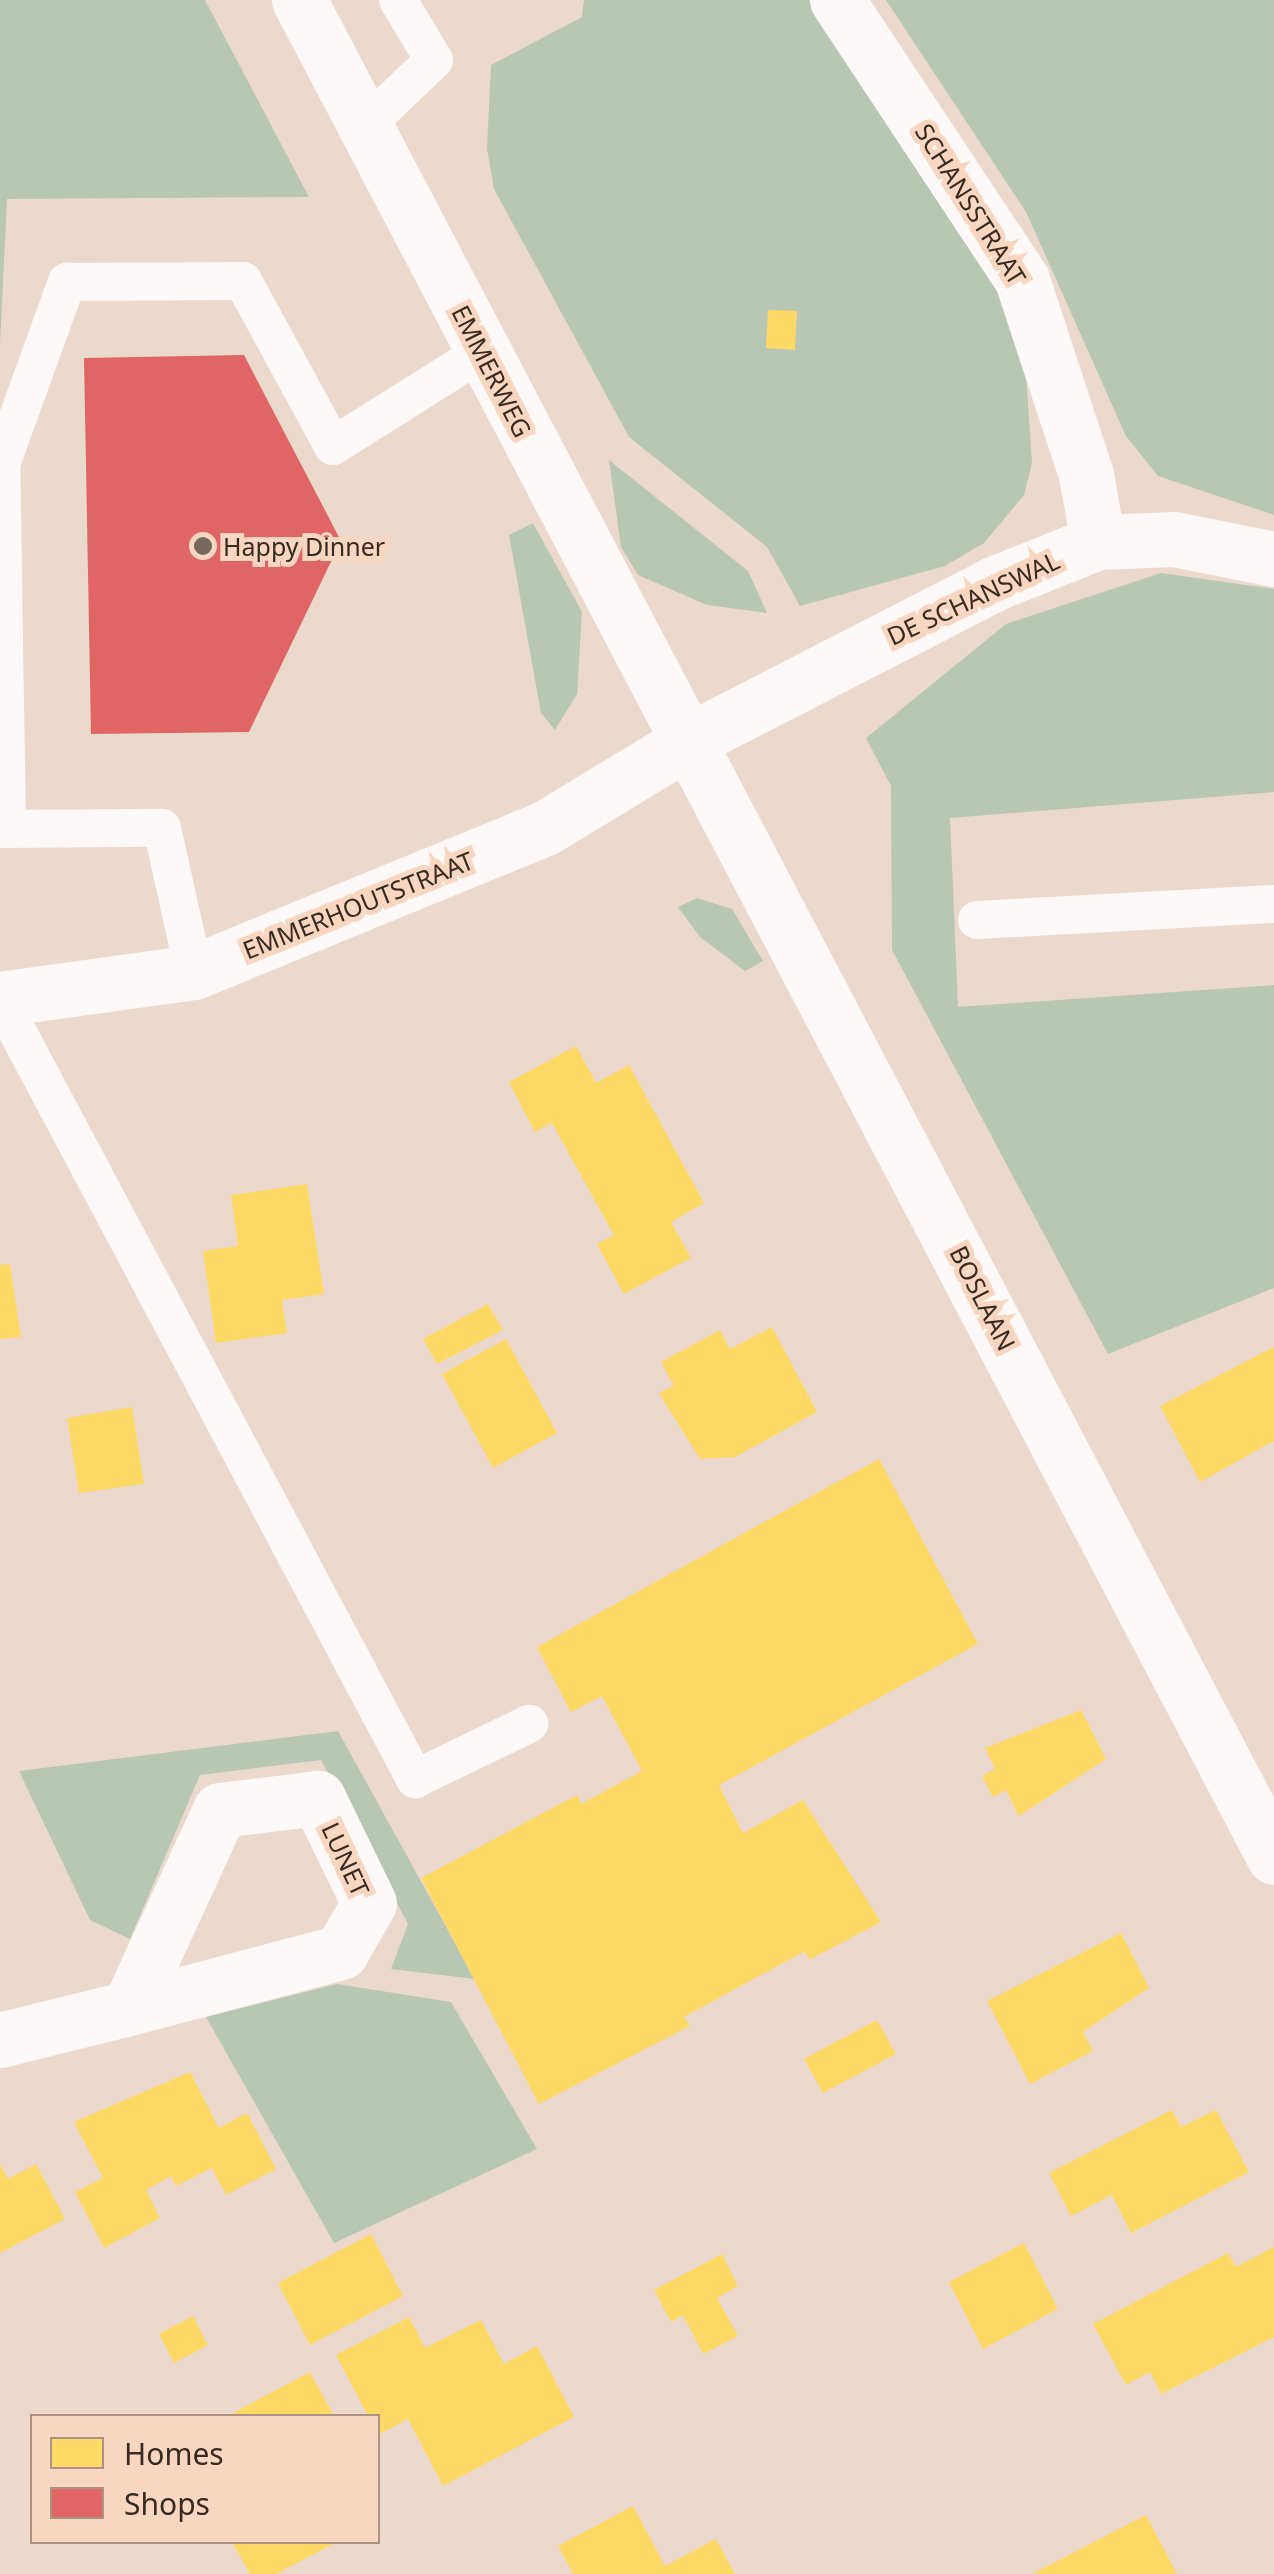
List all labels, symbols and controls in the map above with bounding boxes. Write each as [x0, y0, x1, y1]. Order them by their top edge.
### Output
street label: SCHANSSTRAAT [910, 118, 1032, 290]
street label: EMMERWEG [446, 300, 538, 442]
place label: Happy Dinner [223, 531, 385, 561]
marker: Happy Dinner [192, 535, 214, 557]
street label: DE SCHANSWAL [882, 545, 1064, 651]
street label: EMMERHOUTSTRAAT [238, 845, 478, 965]
street label: BOSLAAN [944, 1241, 1022, 1355]
street label: LUNET [316, 1817, 376, 1901]
legend [30, 2414, 380, 2544]
text: Homes [124, 2433, 224, 2474]
text: Shops [124, 2483, 210, 2524]

